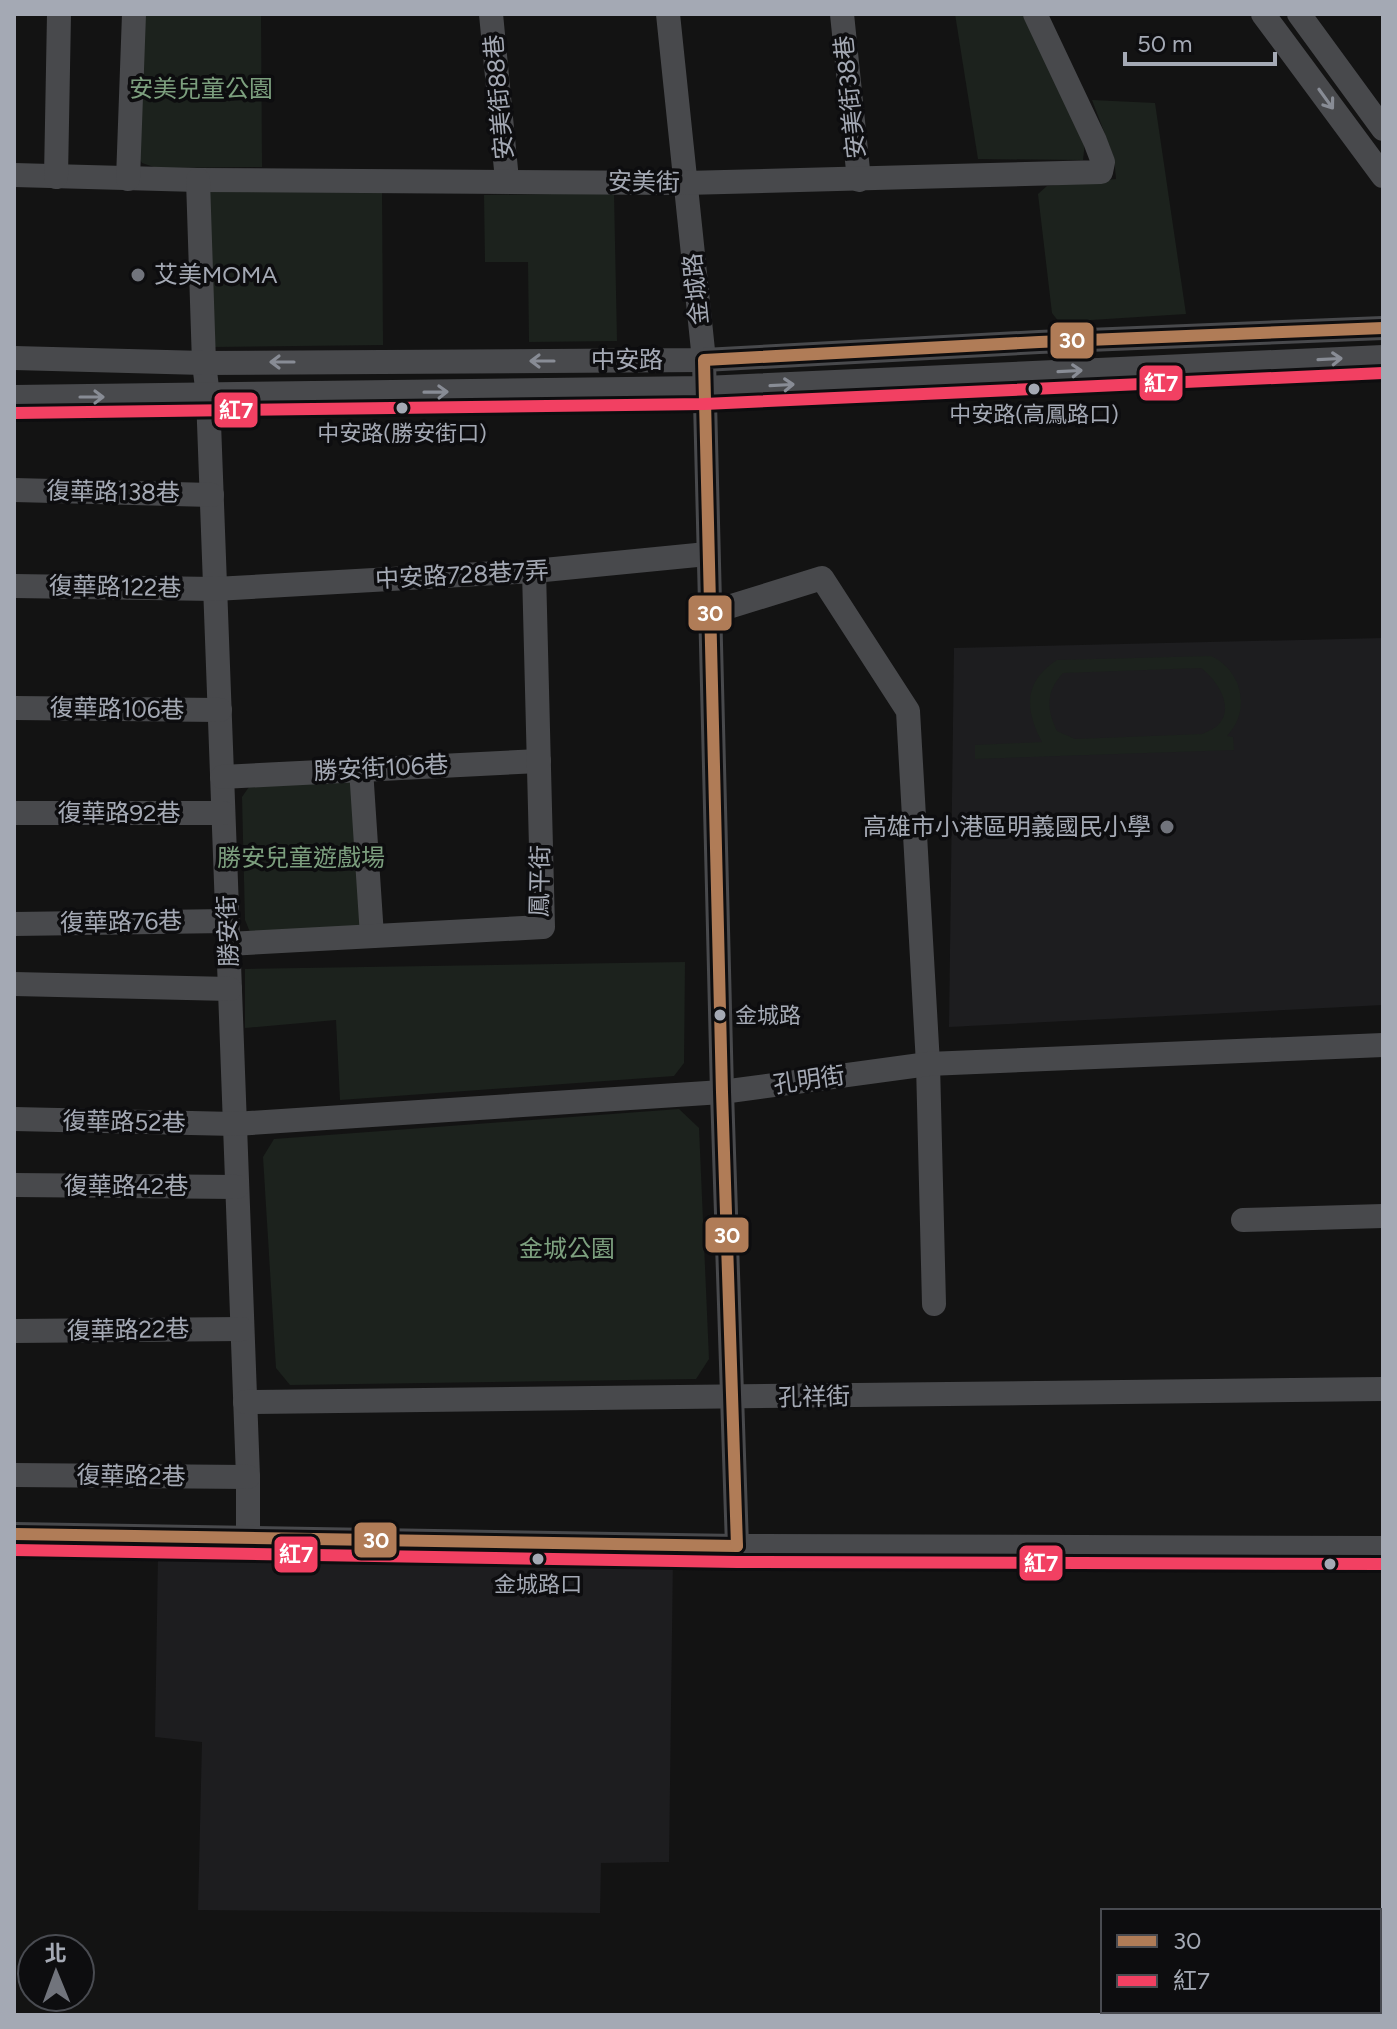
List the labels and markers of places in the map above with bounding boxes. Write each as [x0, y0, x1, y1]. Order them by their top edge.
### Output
place label: 艾美MOMA [154, 260, 278, 289]
marker: 艾美MOMA [129, 266, 147, 284]
marker: 中安路(高鳳路口) [1026, 381, 1042, 397]
marker: 中安路(勝安街口) [394, 400, 410, 416]
place label: 中安路(高鳳路口) [949, 401, 1119, 428]
place label: 中安路(勝安街口) [317, 420, 487, 447]
place label: 高雄市小港區明義國民小學 [863, 812, 1151, 841]
marker: 高雄市小港區明義國民小學 [1158, 818, 1176, 836]
place label: 金城路 [735, 1002, 801, 1029]
marker: 金城路 [712, 1007, 728, 1023]
marker: 金城路口 [530, 1551, 546, 1567]
unlabelled marker [1322, 1556, 1338, 1572]
place label: 金城路口 [494, 1571, 582, 1598]

